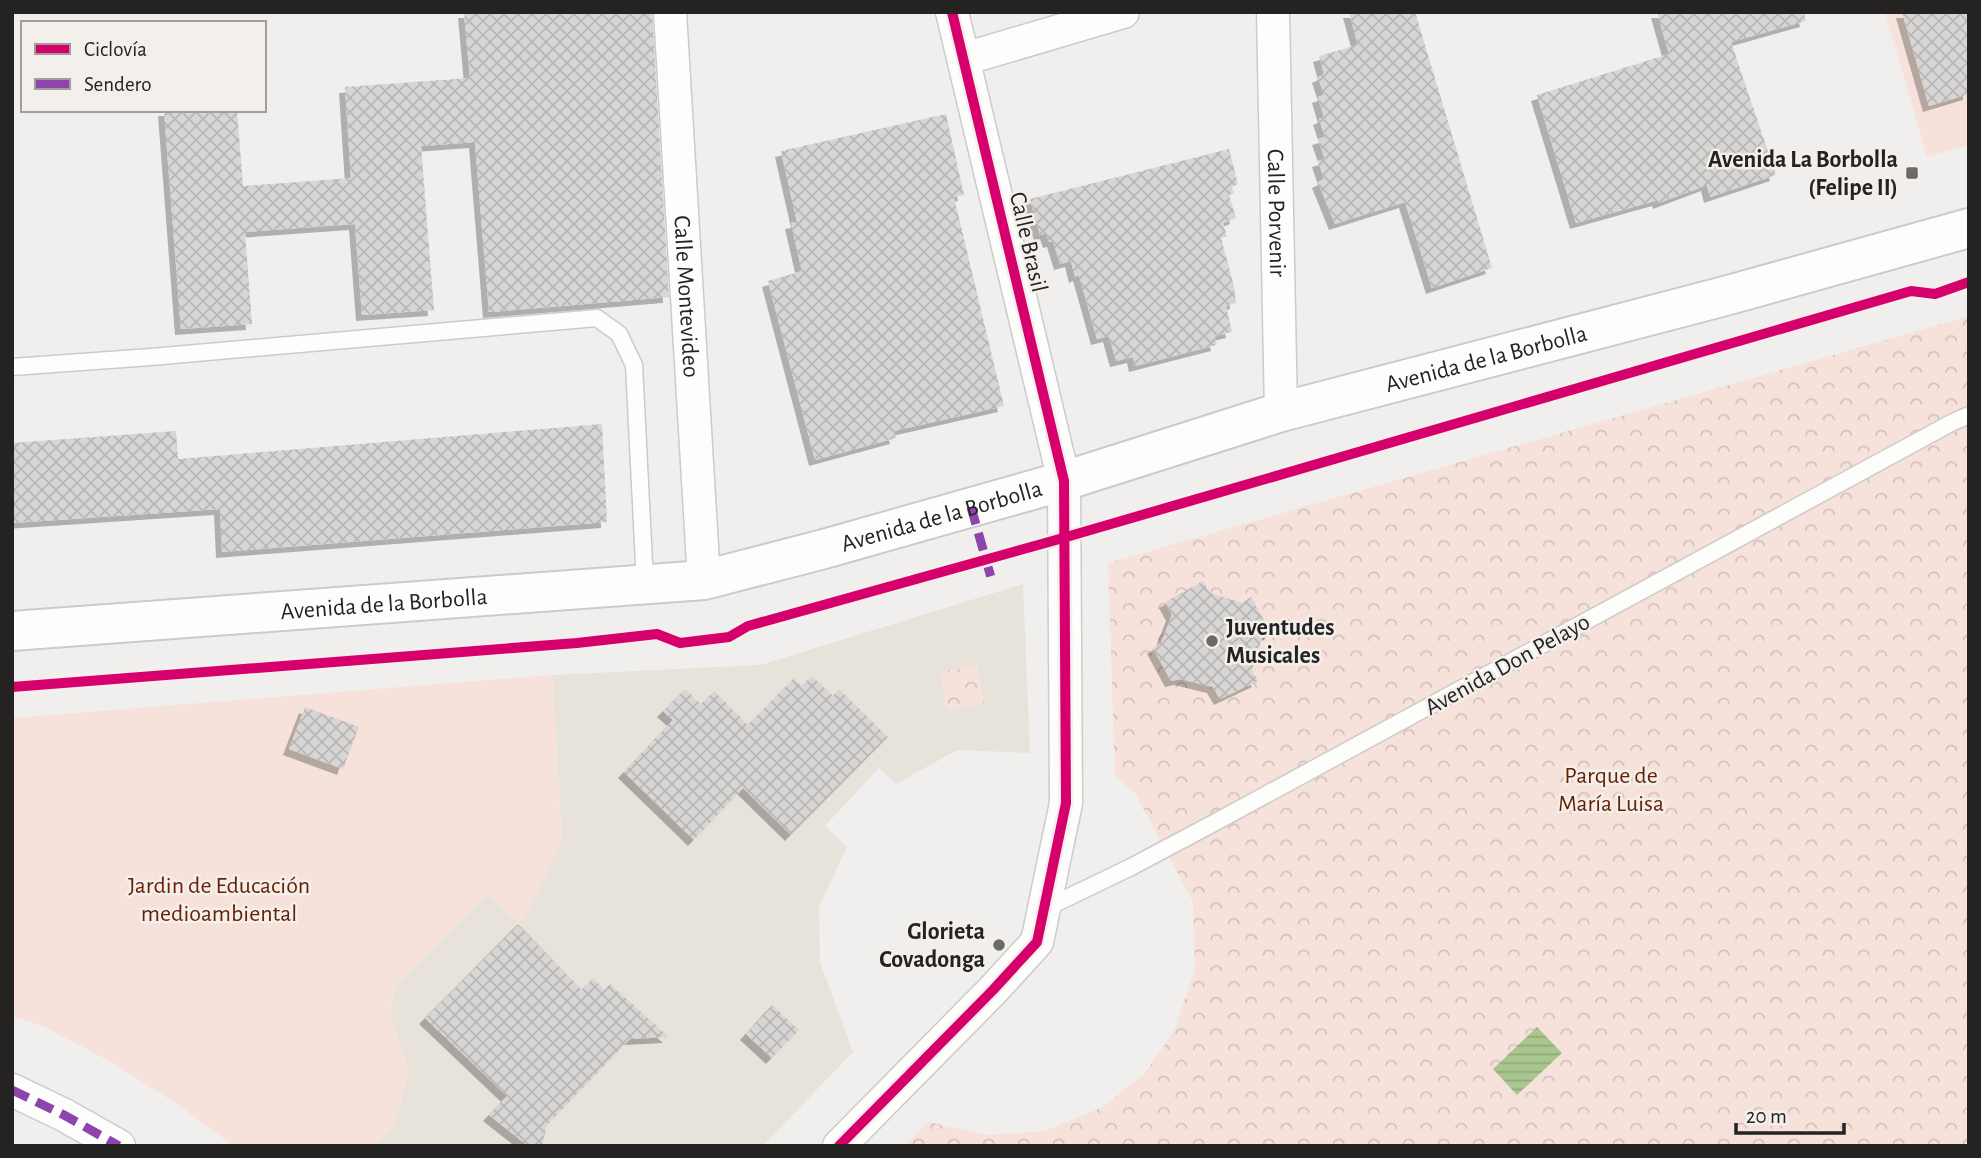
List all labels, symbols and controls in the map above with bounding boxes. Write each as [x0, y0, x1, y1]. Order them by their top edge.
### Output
legend [21, 21, 266, 112]
text: Ciclovía [84, 39, 147, 60]
text: Sendero [84, 74, 152, 95]
place label: Avenida La Borbolla (Felipe II) [1708, 148, 1898, 200]
street label: Calle Porvenir [1263, 149, 1289, 278]
marker: Avenida La Borbolla (Felipe II) [1904, 165, 1920, 181]
street label: Calle Brasil [1005, 190, 1051, 295]
street label: Calle Montevideo [669, 215, 703, 378]
street label: Avenida de la Borbolla [1383, 322, 1590, 397]
street label: Avenida de la Borbolla [839, 477, 1045, 556]
street label: Avenida de la Borbolla [280, 585, 488, 624]
street label: Avenida Don Pelayo [1421, 610, 1594, 720]
place label: Juventudes Musicales [1226, 616, 1334, 668]
marker: Juventudes Musicales [1204, 633, 1220, 649]
park label: Parque de María Luisa [1558, 764, 1664, 816]
park label: Jardin de Educación medioambiental [128, 874, 310, 926]
place label: Glorieta Covadonga [879, 920, 985, 972]
marker: Glorieta Covadonga [991, 937, 1007, 953]
scale bar [1736, 1092, 1844, 1136]
text: 20 m [1746, 1106, 1787, 1127]

